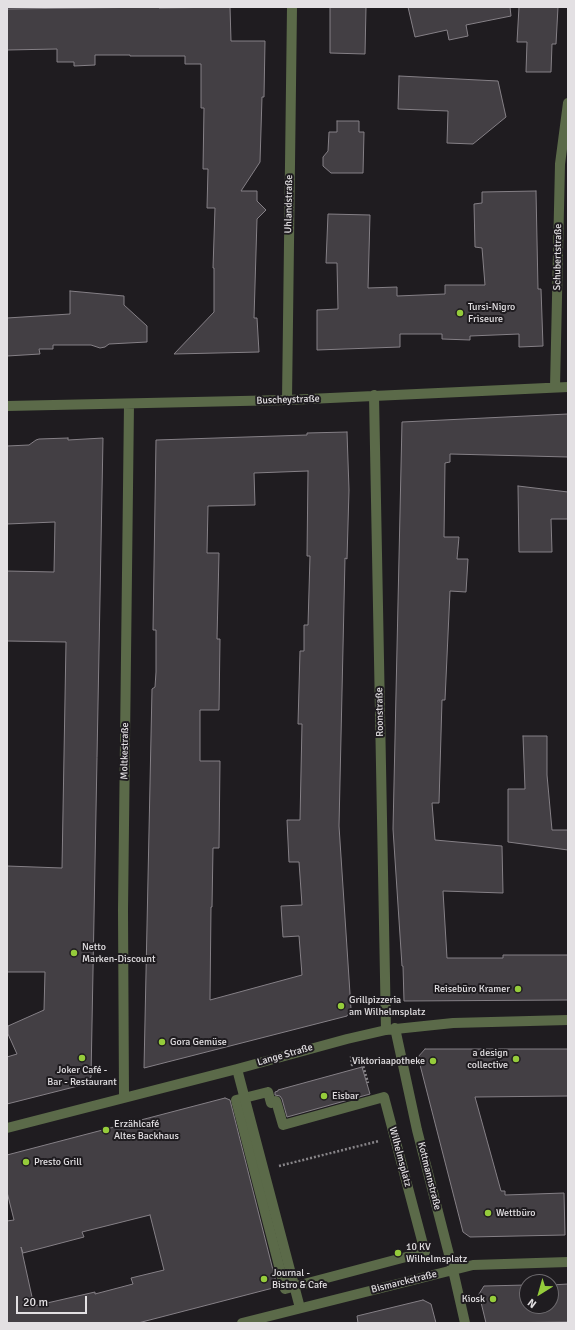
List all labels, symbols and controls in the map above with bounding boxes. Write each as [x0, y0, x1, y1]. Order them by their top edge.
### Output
street label: Uhlandstraße [282, 175, 296, 233]
street label: Schubertstraße [551, 224, 565, 290]
place label: Tursi-Nigro Friseure [468, 301, 515, 324]
marker: Tursi-Nigro Friseure [455, 308, 465, 318]
street label: Buscheystraße [256, 393, 320, 407]
street label: Roonstraße [374, 687, 386, 737]
street label: Moltkestraße [119, 722, 131, 780]
place label: Netto Marken-Discount [82, 941, 155, 964]
marker: Netto Marken-Discount [69, 948, 79, 958]
place label: Reisebüro Kramer [434, 983, 510, 995]
marker: Reisebüro Kramer [513, 984, 523, 994]
place label: Grillpizzeria am Wilhelmsplatz [349, 994, 425, 1018]
marker: Grillpizzeria am Wilhelmsplatz [336, 1001, 346, 1011]
place label: Gora Gemüse [170, 1036, 227, 1048]
marker: Gora Gemüse [157, 1037, 167, 1047]
street label: Lange Straße [256, 1041, 314, 1069]
place label: a design collective [467, 1047, 508, 1070]
marker: Joker Café - Bar - Restaurant [77, 1053, 87, 1063]
marker: a design collective [511, 1054, 521, 1064]
place label: Viktoriaapotheke [352, 1055, 425, 1067]
marker: Viktoriaapotheke [428, 1056, 438, 1066]
place label: Joker Café - Bar - Restaurant [47, 1064, 117, 1088]
place label: Eisbar [332, 1090, 359, 1102]
marker: Eisbar [319, 1091, 329, 1101]
place label: Erzählcafé Altes Backhaus [114, 1118, 179, 1142]
marker: Erzählcafé Altes Backhaus [101, 1125, 111, 1135]
street label: Wilhelmsplatz [386, 1126, 414, 1188]
street label: Kottmannstraße [415, 1141, 443, 1211]
place label: Presto Grill [34, 1156, 82, 1168]
marker: Presto Grill [21, 1157, 31, 1167]
place label: Wettbüro [496, 1207, 536, 1219]
marker: Wettbüro [483, 1208, 493, 1218]
place label: 10 KV Wilhelmsplatz [406, 1241, 467, 1264]
marker: 10 KV Wilhelmsplatz [393, 1248, 403, 1258]
place label: Journal - Bistro & Cafe [272, 1267, 327, 1290]
street label: Bismarckstraße [370, 1268, 438, 1296]
marker: Journal - Bistro & Cafe [259, 1274, 269, 1284]
north arrow [519, 1274, 559, 1314]
scale bar [18, 1288, 89, 1314]
place label: Kiosk [462, 1293, 485, 1305]
marker: Kiosk [488, 1294, 498, 1304]
text: 20 m [23, 1295, 48, 1310]
text: N [525, 1296, 539, 1311]

